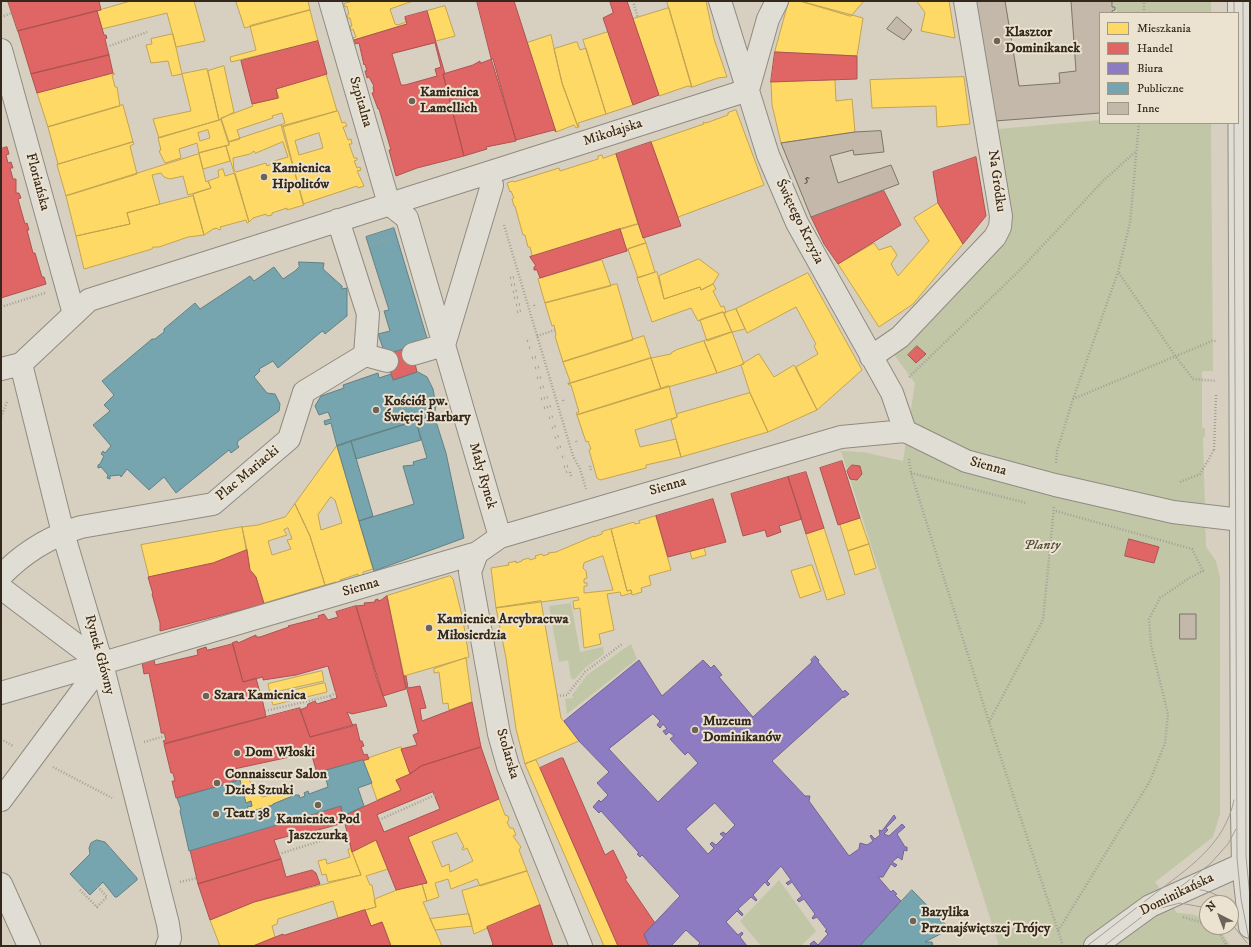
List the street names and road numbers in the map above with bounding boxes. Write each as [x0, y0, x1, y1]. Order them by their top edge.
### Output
street label: Szpitalna [345, 75, 375, 129]
street label: Mikołajska [581, 116, 645, 150]
street label: Na Gródku [983, 149, 1009, 213]
street label: Floriańska [21, 151, 53, 213]
street label: Świętego Krzyża [771, 177, 827, 267]
street label: Mały Rynek [465, 441, 499, 511]
street label: Plac Mariacki [213, 443, 283, 505]
street label: Sienna [968, 454, 1008, 480]
street label: Sienna [648, 474, 688, 500]
street label: Sienna [341, 575, 381, 601]
street label: Rynek Główny [80, 613, 118, 697]
street label: Stolarska [492, 727, 522, 781]
street label: Dominikańska [1137, 870, 1217, 920]

